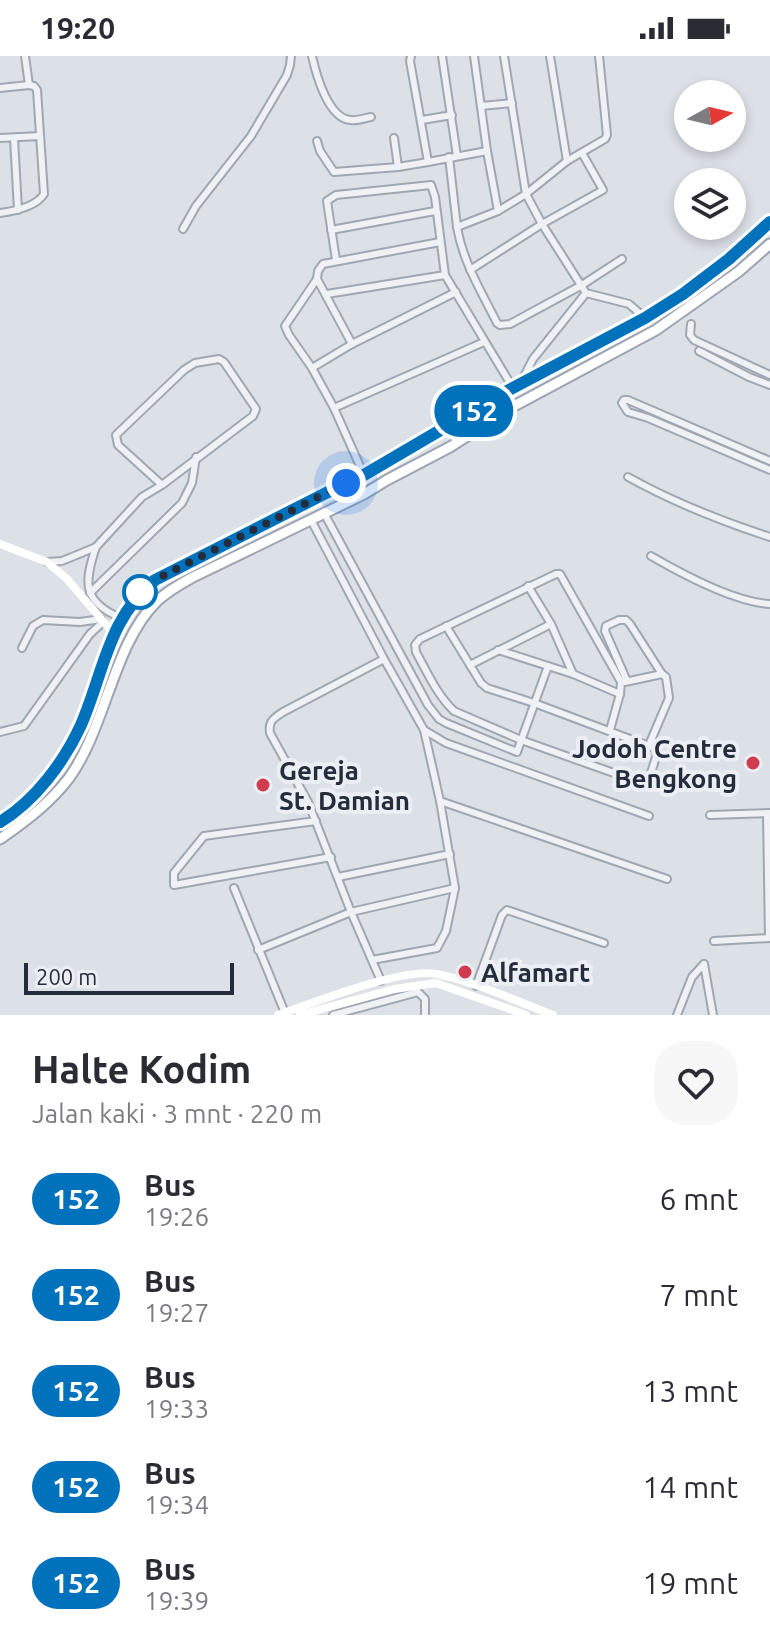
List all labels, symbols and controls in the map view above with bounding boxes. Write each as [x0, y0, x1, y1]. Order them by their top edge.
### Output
text: 19:20 [40, 11, 115, 45]
north arrow [674, 80, 746, 152]
map controls [674, 80, 746, 240]
button: layers [674, 168, 746, 240]
line badge: 152 [428, 385, 520, 437]
text: 152 [450, 395, 498, 426]
your location [326, 463, 366, 503]
unlabelled marker [123, 575, 157, 609]
place label: Jodoh Centre Bengkong [572, 734, 737, 793]
marker: Jodoh Centre Bengkong [744, 754, 762, 772]
place label: Gereja St. Damian [279, 756, 410, 815]
marker: Gereja St. Damian [254, 776, 272, 794]
place label: Alfamart [481, 958, 590, 987]
scale bar [24, 959, 234, 995]
marker: Alfamart [456, 963, 474, 981]
text: 200 m [36, 964, 97, 989]
button: heart [654, 1041, 738, 1125]
text: Halte Kodim [32, 1048, 251, 1090]
text: Jalan kaki · 3 mnt · 220 m [32, 1099, 322, 1128]
text: Bus [144, 1168, 196, 1202]
text: 6 mnt [659, 1182, 738, 1216]
text: 152 [52, 1183, 100, 1214]
text: 19:26 [144, 1202, 209, 1231]
text: Bus [144, 1264, 196, 1298]
text: 7 mnt [659, 1278, 738, 1312]
text: 152 [52, 1279, 100, 1310]
text: 19:27 [144, 1298, 209, 1327]
text: Bus [144, 1360, 196, 1394]
text: 13 mnt [642, 1374, 738, 1408]
text: 152 [52, 1375, 100, 1406]
text: 19:33 [144, 1394, 209, 1423]
text: Bus [144, 1456, 196, 1490]
text: 14 mnt [642, 1470, 738, 1504]
text: 152 [52, 1471, 100, 1502]
text: 19:34 [144, 1490, 209, 1519]
text: Bus [144, 1552, 196, 1586]
text: 19 mnt [642, 1566, 738, 1600]
text: 152 [52, 1567, 100, 1598]
text: 19:39 [144, 1586, 209, 1615]

